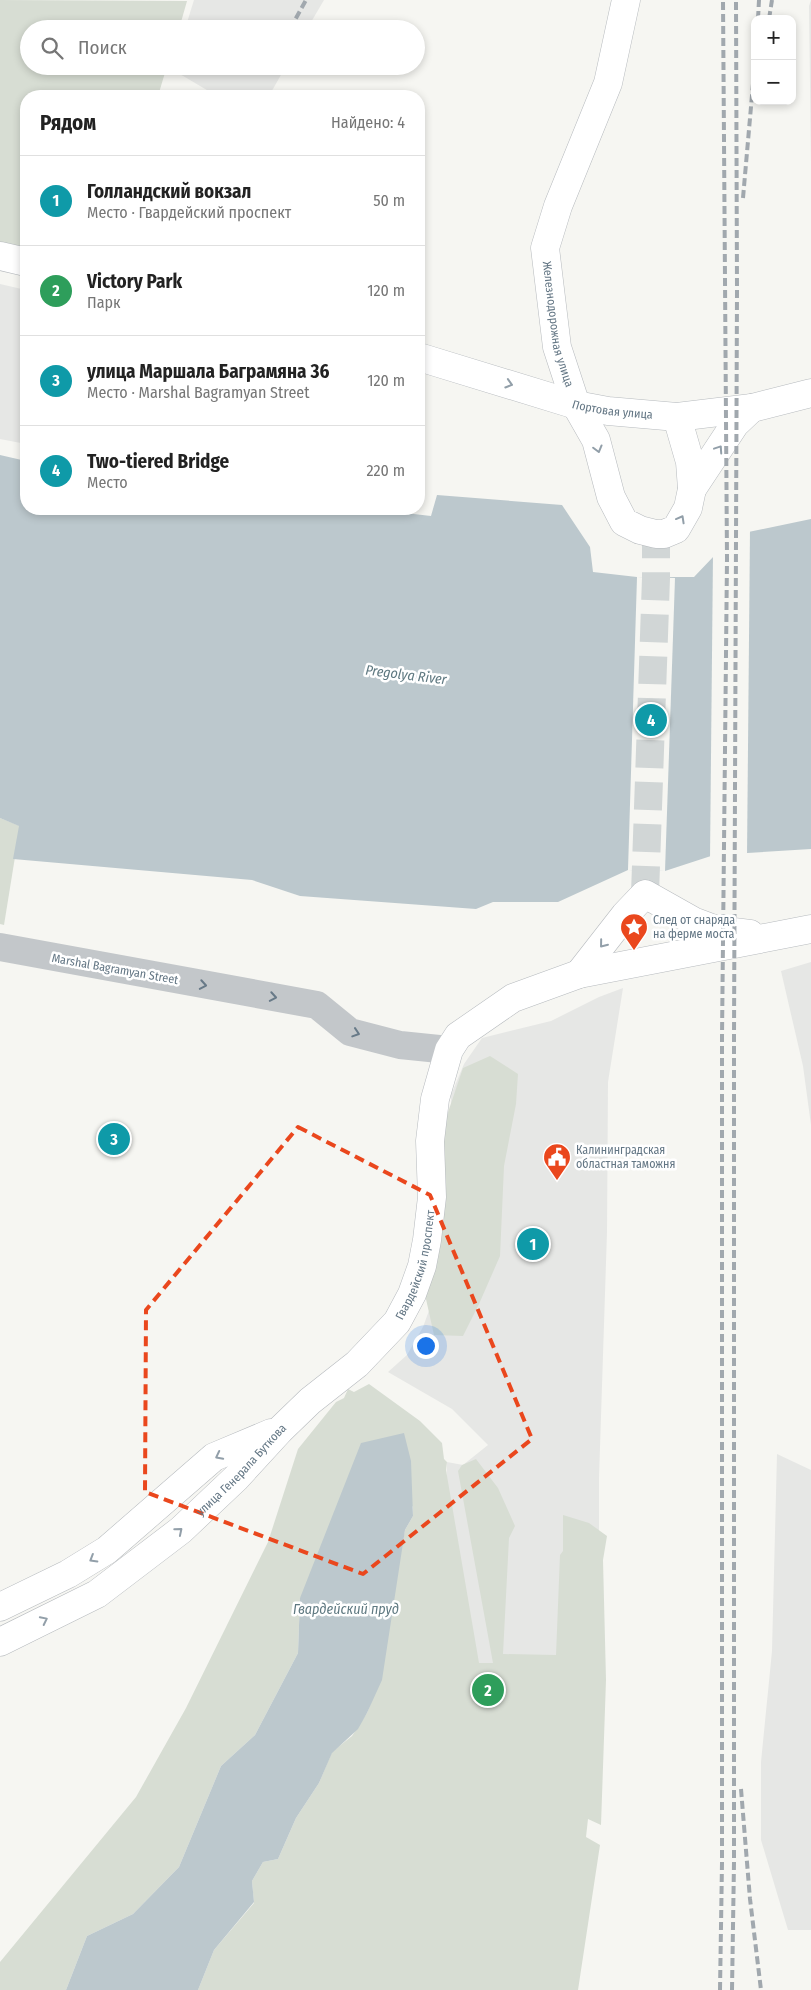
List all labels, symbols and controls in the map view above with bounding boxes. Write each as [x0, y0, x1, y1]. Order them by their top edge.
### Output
map controls [751, 15, 796, 105]
button: + [751, 15, 796, 60]
search box [20, 20, 425, 75]
icon: search [38, 34, 66, 62]
text: Поиск [78, 36, 127, 59]
button: − [751, 60, 796, 105]
text: Рядом [40, 110, 96, 136]
text: Найдено: 4 [331, 113, 405, 132]
text: Голландский вокзал [87, 180, 251, 203]
text: 1 [53, 191, 59, 210]
text: 50 m [373, 191, 405, 210]
text: Место · Гвардейский проспект [87, 203, 291, 222]
street label: Железнодорожная улица [540, 260, 577, 389]
text: Victory Park [87, 270, 182, 293]
text: 2 [52, 281, 60, 300]
text: 120 m [367, 281, 405, 300]
text: Парк [87, 293, 121, 312]
text: улица Маршала Баграмяна 36 [87, 360, 329, 383]
text: 3 [52, 371, 60, 390]
text: 120 m [367, 371, 405, 390]
one-way arrow [504, 379, 512, 389]
text: Место · Marshal Bagramyan Street [87, 383, 309, 402]
street label: Портовая улица [570, 397, 653, 422]
one-way arrow [592, 444, 603, 453]
one-way arrow [713, 445, 722, 454]
text: Two-tiered Bridge [87, 450, 229, 473]
text: 4 [52, 461, 60, 480]
text: 220 m [366, 461, 405, 480]
text: Место [87, 473, 128, 492]
one-way arrow [675, 515, 685, 524]
water label: Pregolya River [365, 662, 449, 689]
pin: 4 [635, 701, 667, 739]
place icon: След от снаряда на ферме моста [619, 912, 649, 951]
place label: След от снаряда на ферме моста [653, 913, 735, 941]
one-way arrow [600, 938, 608, 947]
street label: Marshal Bagramyan Street [51, 951, 179, 987]
one-way arrow [198, 979, 207, 989]
one-way arrow [269, 992, 278, 1002]
one-way arrow [351, 1027, 360, 1037]
pin: 3 [98, 1120, 130, 1158]
public building icon: Калининградская областная таможня [542, 1142, 572, 1181]
place label: Калининградская областная таможня [576, 1143, 675, 1171]
street label: Гвардейский проспект [392, 1209, 437, 1322]
pin: 1 [517, 1225, 549, 1263]
your location [413, 1333, 439, 1359]
street label: улица Генерала Буткова [193, 1421, 289, 1519]
one-way arrow [215, 1450, 224, 1460]
one-way arrow [173, 1528, 182, 1537]
one-way arrow [90, 1552, 99, 1562]
water label: Гвардейский пруд [293, 1601, 399, 1618]
one-way arrow [39, 1616, 48, 1626]
pin: 2 [472, 1671, 504, 1709]

